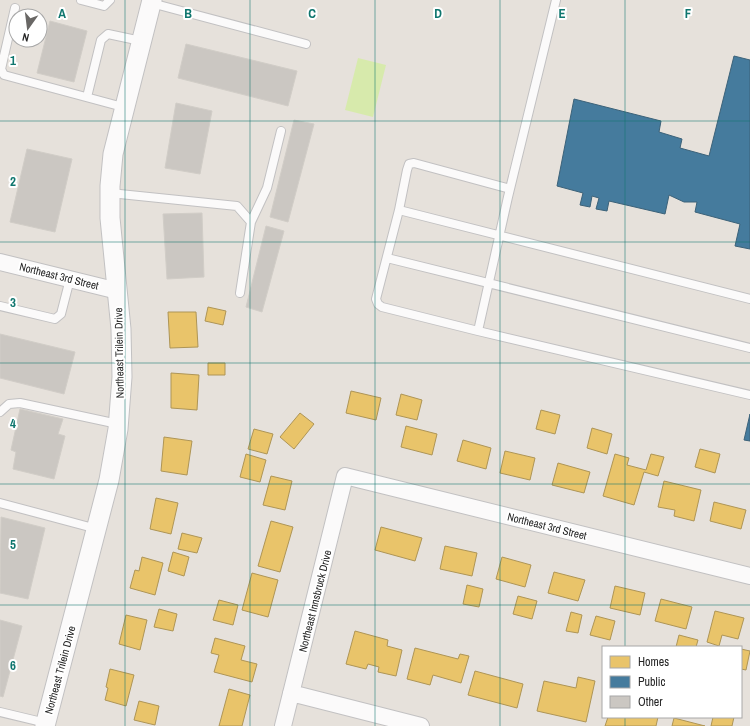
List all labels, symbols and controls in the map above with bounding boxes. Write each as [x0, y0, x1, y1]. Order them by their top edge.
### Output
text: A [58, 5, 66, 22]
text: B [184, 5, 192, 22]
text: C [308, 5, 316, 22]
text: D [434, 5, 442, 22]
text: E [558, 5, 566, 22]
text: F [685, 5, 692, 22]
north arrow [8, 8, 48, 48]
text: N [21, 30, 30, 45]
text: 1 [10, 52, 16, 69]
text: 2 [10, 173, 16, 190]
street label: Northeast 3rd Street [18, 259, 101, 293]
text: 3 [10, 294, 16, 311]
street label: Northeast Trilein Drive [111, 308, 127, 398]
text: 4 [10, 415, 16, 432]
street label: Northeast 3rd Street [506, 509, 589, 543]
text: 5 [10, 536, 16, 553]
street label: Northeast Innsbruck Drive [296, 548, 334, 654]
street label: Northeast Trilein Drive [41, 624, 79, 716]
legend [602, 646, 742, 718]
text: Homes [638, 654, 669, 670]
text: 6 [10, 657, 16, 674]
text: Public [638, 674, 665, 690]
text: Other [638, 694, 663, 710]

